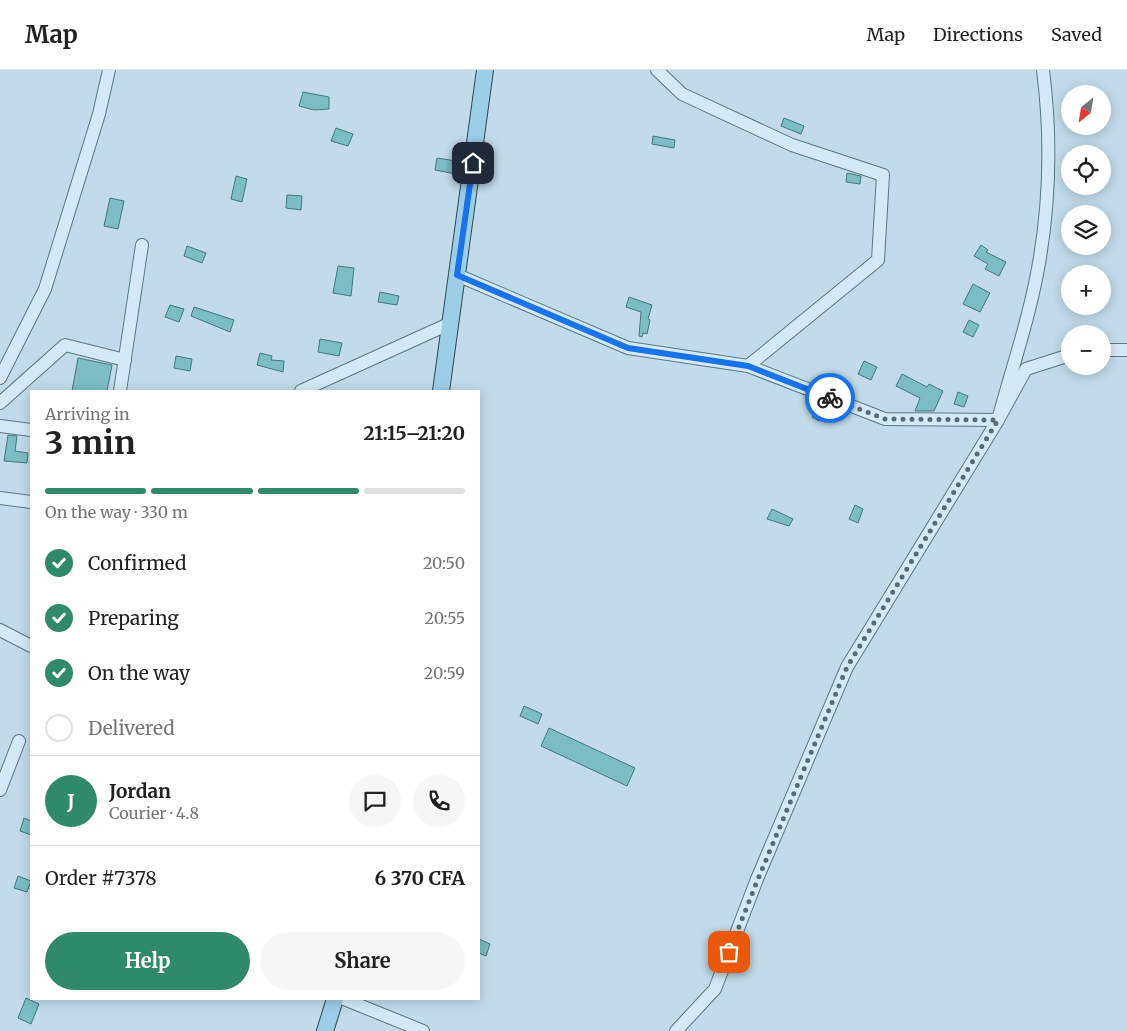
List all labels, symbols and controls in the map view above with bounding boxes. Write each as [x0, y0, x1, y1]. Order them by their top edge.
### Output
text: Map [25, 19, 78, 50]
text: Map [867, 23, 905, 46]
text: Directions [933, 23, 1023, 46]
text: Saved [1051, 23, 1102, 46]
north arrow [1061, 85, 1111, 135]
map controls [1061, 85, 1111, 375]
pin [452, 142, 494, 184]
button: locate [1061, 145, 1111, 195]
icon: home [459, 149, 487, 177]
button: layers [1061, 205, 1111, 255]
button: + [1061, 265, 1111, 315]
button: − [1061, 325, 1111, 375]
courier [805, 373, 855, 423]
icon: bike [816, 384, 844, 412]
text: Arriving in [45, 404, 130, 424]
text: 21:15–21:20 [364, 421, 465, 445]
text: 3 min [45, 423, 136, 463]
text: On the way · 330 m [45, 502, 188, 522]
icon: check [45, 549, 73, 577]
text: Confirmed [88, 551, 186, 575]
text: 20:50 [423, 553, 465, 573]
icon: check [45, 604, 73, 632]
text: Preparing [88, 606, 179, 630]
text: 20:55 [424, 608, 465, 628]
icon: check [45, 659, 73, 687]
text: On the way [88, 661, 190, 685]
text: 20:59 [424, 663, 465, 683]
text: Delivered [88, 716, 175, 740]
button: chat [349, 775, 401, 827]
button: phone [413, 775, 465, 827]
text: Jordan [109, 779, 171, 803]
text: J [67, 789, 75, 813]
text: Courier · 4.8 [109, 803, 199, 823]
text: Order #7378 [45, 866, 157, 890]
text: 6 370 CFA [374, 866, 465, 890]
pin [708, 931, 750, 973]
button: Help [45, 932, 250, 990]
button: Share [260, 932, 465, 990]
icon: bag [715, 938, 743, 966]

